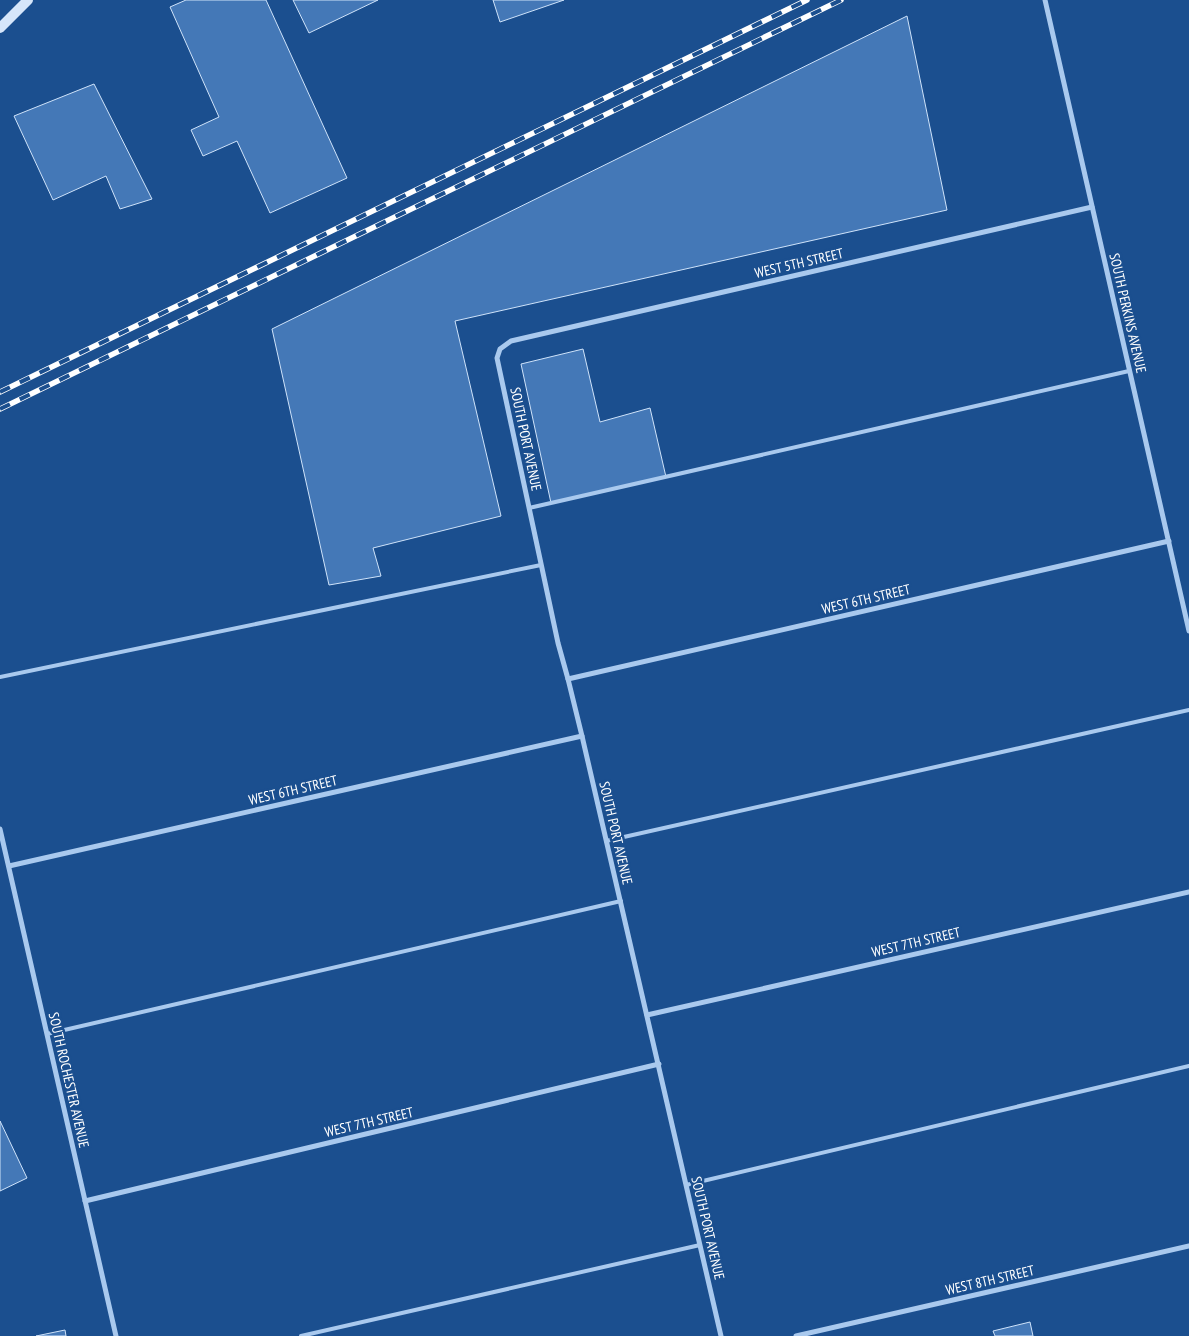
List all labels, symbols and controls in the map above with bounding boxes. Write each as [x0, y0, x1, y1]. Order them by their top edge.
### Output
street label: WEST 5TH STREET [753, 244, 846, 282]
street label: SOUTH PERKINS AVENUE [1105, 251, 1151, 375]
street label: SOUTH PORT AVENUE [506, 386, 546, 492]
street label: WEST 6TH STREET [820, 580, 913, 618]
street label: WEST 6TH STREET [247, 771, 340, 809]
street label: SOUTH PORT AVENUE [595, 780, 637, 886]
street label: WEST 7TH STREET [870, 923, 963, 961]
street label: SOUTH ROCHESTER AVENUE [45, 1010, 93, 1150]
street label: WEST 7TH STREET [323, 1103, 416, 1141]
street label: SOUTH PORT AVENUE [687, 1175, 729, 1281]
street label: WEST 8TH STREET [944, 1261, 1037, 1299]

